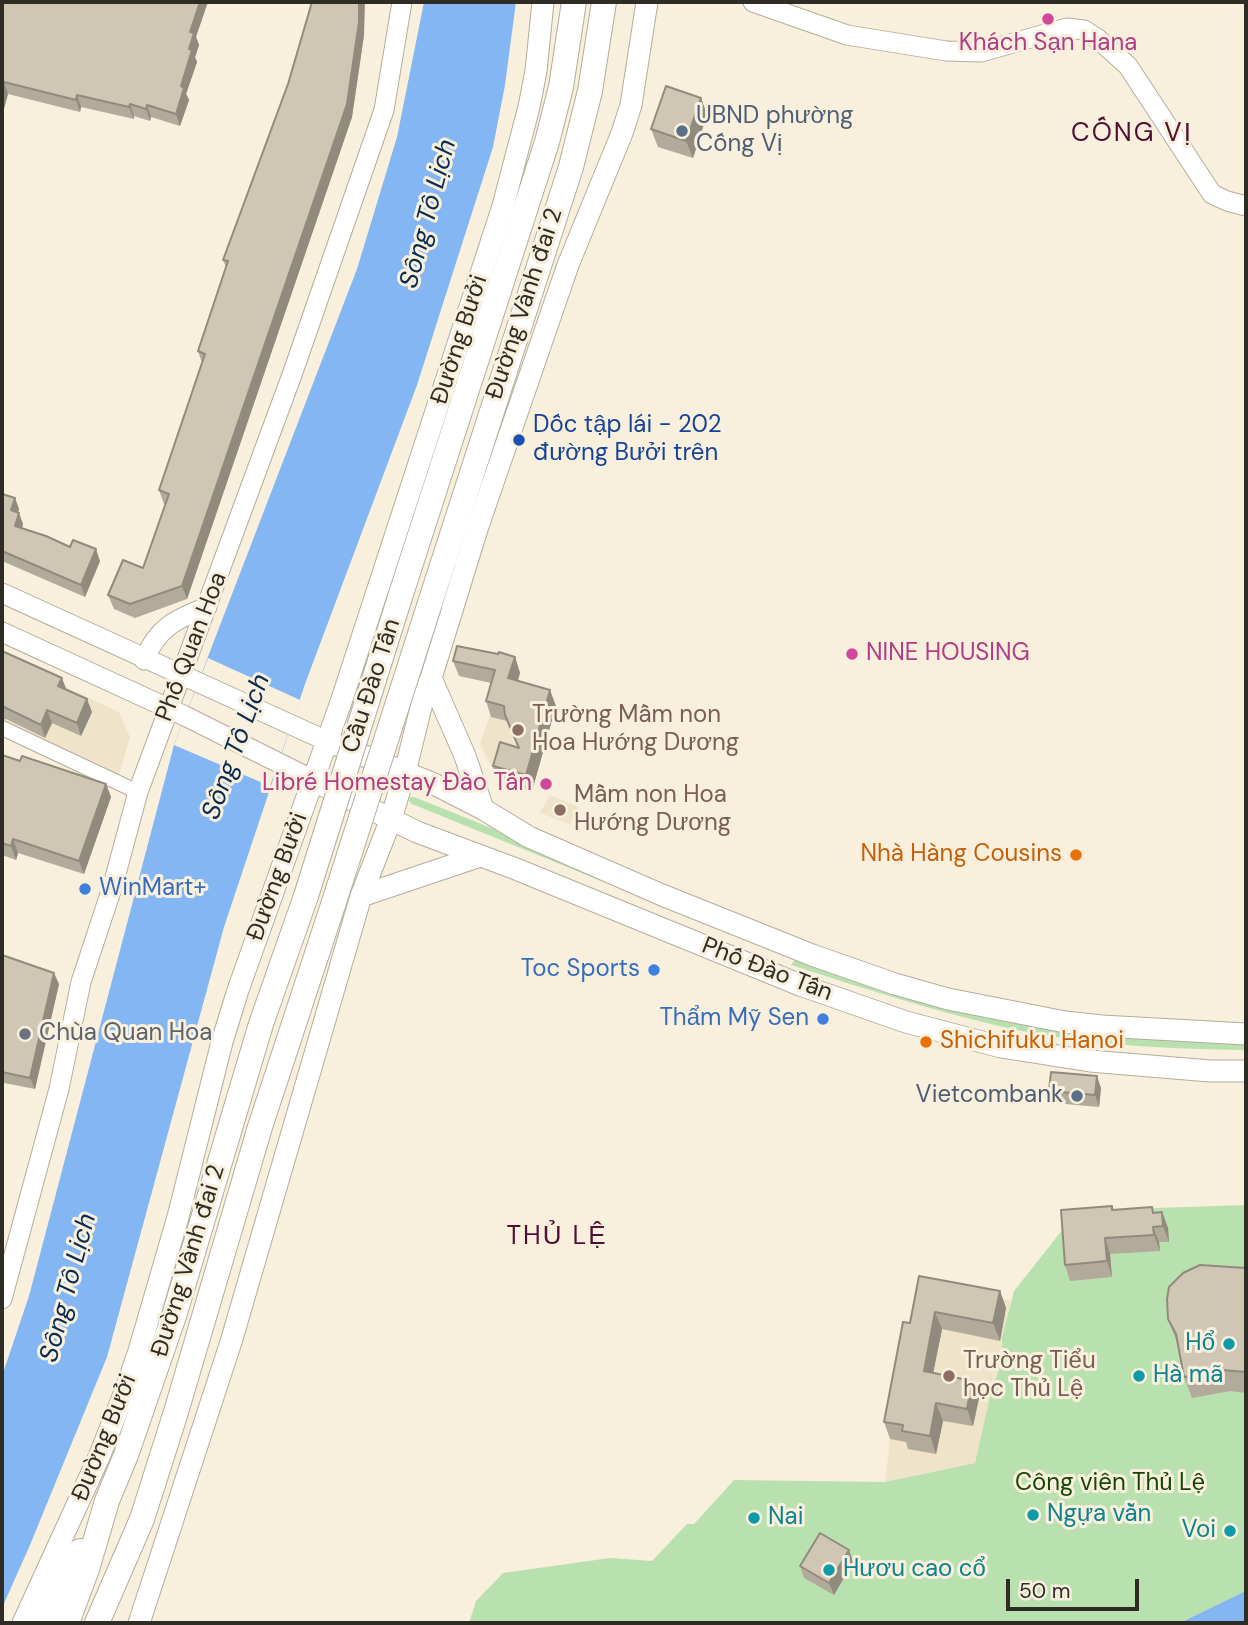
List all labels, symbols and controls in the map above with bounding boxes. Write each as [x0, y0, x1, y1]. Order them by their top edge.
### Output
marker: Khách Sạn Hana [1040, 11, 1056, 27]
place label: Khách Sạn Hana [959, 30, 1137, 58]
place label: UBND phường Cống Vị [696, 103, 851, 159]
district label: CỐNG VỊ [1072, 118, 1192, 150]
marker: UBND phường Cống Vị [674, 123, 690, 139]
water label: Sông Tô Lịch [394, 136, 464, 292]
street label: Đường Vành đai 2 [481, 206, 569, 402]
street label: Đường Bưởi [426, 274, 494, 406]
place label: Dốc tập lái - 202 đường Bưởi trên [533, 412, 722, 468]
marker: Dốc tập lái - 202 đường Bưởi trên [511, 432, 527, 448]
street label: Phố Quan Hoa [150, 568, 234, 726]
street label: Cầu Đào Tấn [337, 615, 407, 757]
place label: NINE HOUSING [866, 640, 1030, 668]
marker: NINE HOUSING [844, 646, 860, 662]
water label: Sông Tô Lịch [196, 669, 278, 825]
place label: Trường Mầm non Hoa Hướng Dương [532, 702, 734, 758]
marker: Trường Mầm non Hoa Hướng Dương [510, 722, 526, 738]
place label: Libré Homestay Đào Tấn [262, 770, 532, 798]
marker: Libré Homestay Đào Tấn [538, 776, 554, 792]
place label: Mầm non Hoa Hướng Dương [574, 782, 727, 838]
marker: Mầm non Hoa Hướng Dương [552, 802, 568, 818]
street label: Đường Bưởi [242, 811, 314, 943]
place label: Nhà Hàng Cousins [860, 841, 1062, 869]
marker: Nhà Hàng Cousins [1068, 847, 1084, 863]
place label: WinMart+ [99, 875, 206, 903]
marker: WinMart+ [77, 881, 93, 897]
street label: Phố Đào Tấn [698, 932, 836, 1008]
place label: Toc Sports [521, 956, 640, 984]
marker: Toc Sports [646, 962, 662, 978]
place label: Thẩm Mỹ Sen [659, 1005, 809, 1033]
marker: Thẩm Mỹ Sen [815, 1011, 831, 1027]
place label: Chùa Quan Hoa [39, 1020, 212, 1048]
marker: Chùa Quan Hoa [17, 1026, 33, 1042]
place label: Shichifuku Hanoi [940, 1028, 1124, 1056]
marker: Shichifuku Hanoi [918, 1034, 934, 1050]
place label: Vietcombank [916, 1082, 1063, 1110]
marker: Vietcombank [1069, 1088, 1085, 1104]
street label: Đường Vành đai 2 [146, 1163, 232, 1359]
water label: Sông Tô Lịch [34, 1210, 104, 1366]
district label: THỦ LỆ [508, 1221, 606, 1253]
place label: Hổ [1184, 1330, 1215, 1358]
marker: Hổ [1221, 1336, 1237, 1352]
place label: Trường Tiểu học Thủ Lệ [963, 1348, 1093, 1404]
place label: Hà mã [1153, 1362, 1223, 1390]
marker: Trường Tiểu học Thủ Lệ [941, 1368, 957, 1384]
marker: Hà mã [1131, 1368, 1147, 1384]
street label: Đường Bưởi [67, 1373, 143, 1503]
park label: Công viên Thủ Lệ [1014, 1470, 1206, 1498]
place label: Ngựa vằn [1047, 1501, 1150, 1529]
place label: Nai [768, 1504, 803, 1532]
marker: Ngựa vằn [1025, 1507, 1041, 1523]
marker: Nai [746, 1510, 762, 1526]
place label: Voi [1182, 1517, 1216, 1545]
marker: Voi [1222, 1523, 1238, 1539]
place label: Hươu cao cổ [843, 1556, 984, 1584]
marker: Hươu cao cổ [821, 1562, 837, 1578]
scale bar [1010, 1566, 1143, 1610]
text: 50 m [1019, 1577, 1070, 1605]

